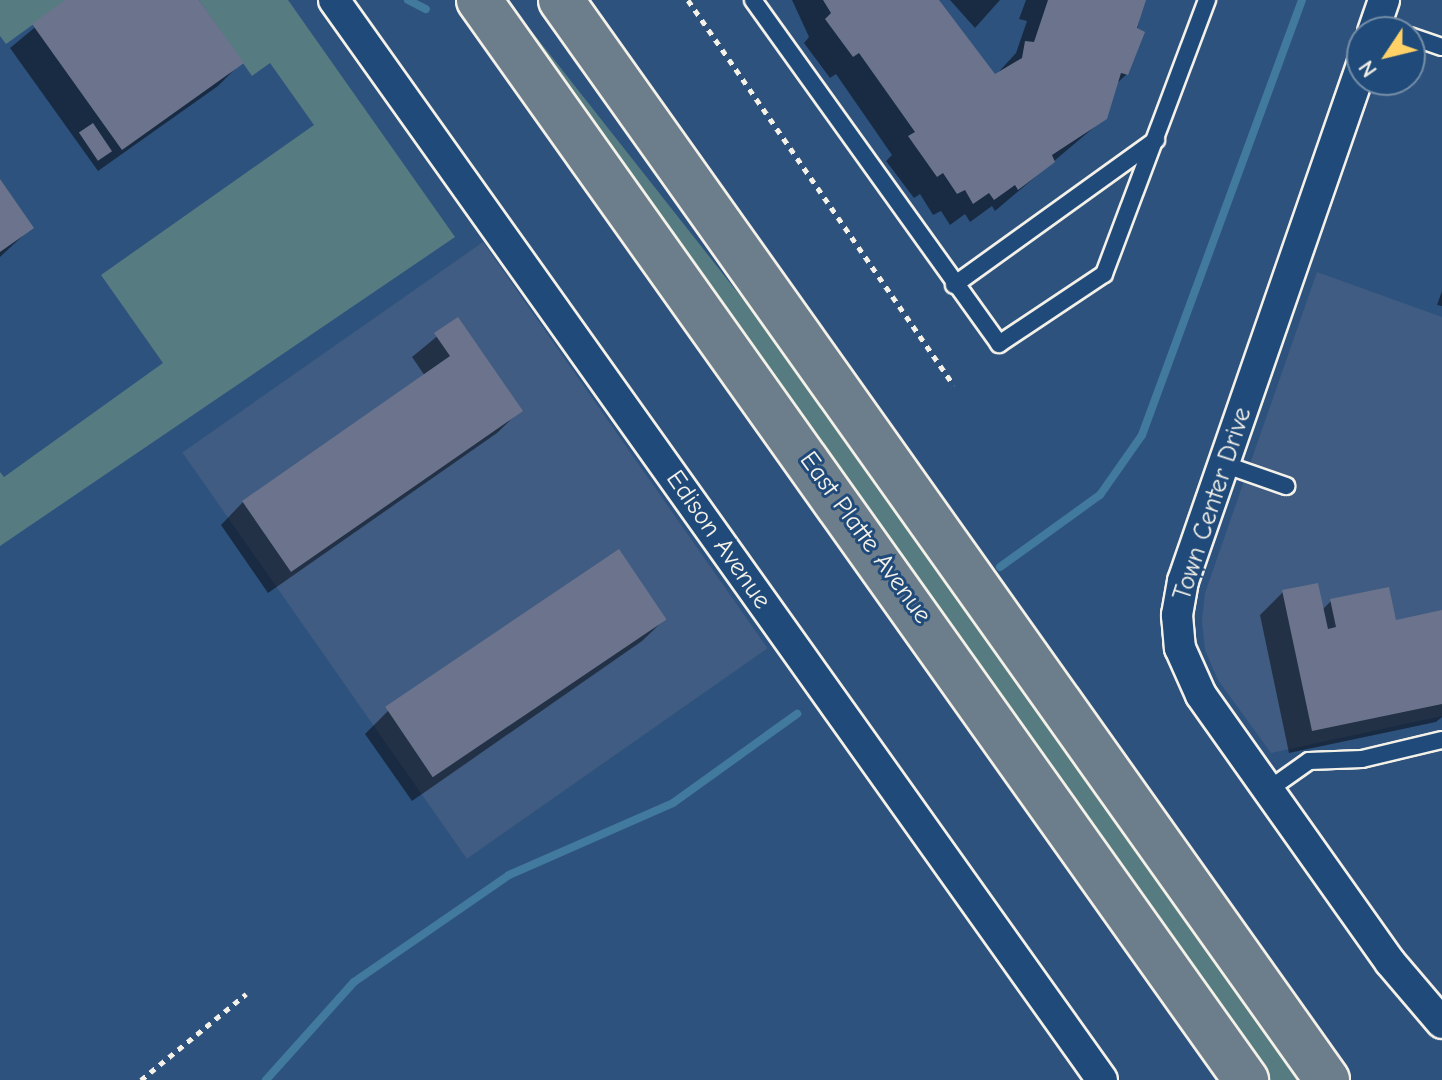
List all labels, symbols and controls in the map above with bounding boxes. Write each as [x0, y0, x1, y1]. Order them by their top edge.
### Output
north arrow [1346, 16, 1426, 96]
text: N [1353, 55, 1383, 82]
street label: Town Center Drive [1167, 403, 1259, 605]
street label: East Platte Avenue [792, 446, 938, 630]
street label: Edison Avenue [659, 465, 777, 615]

